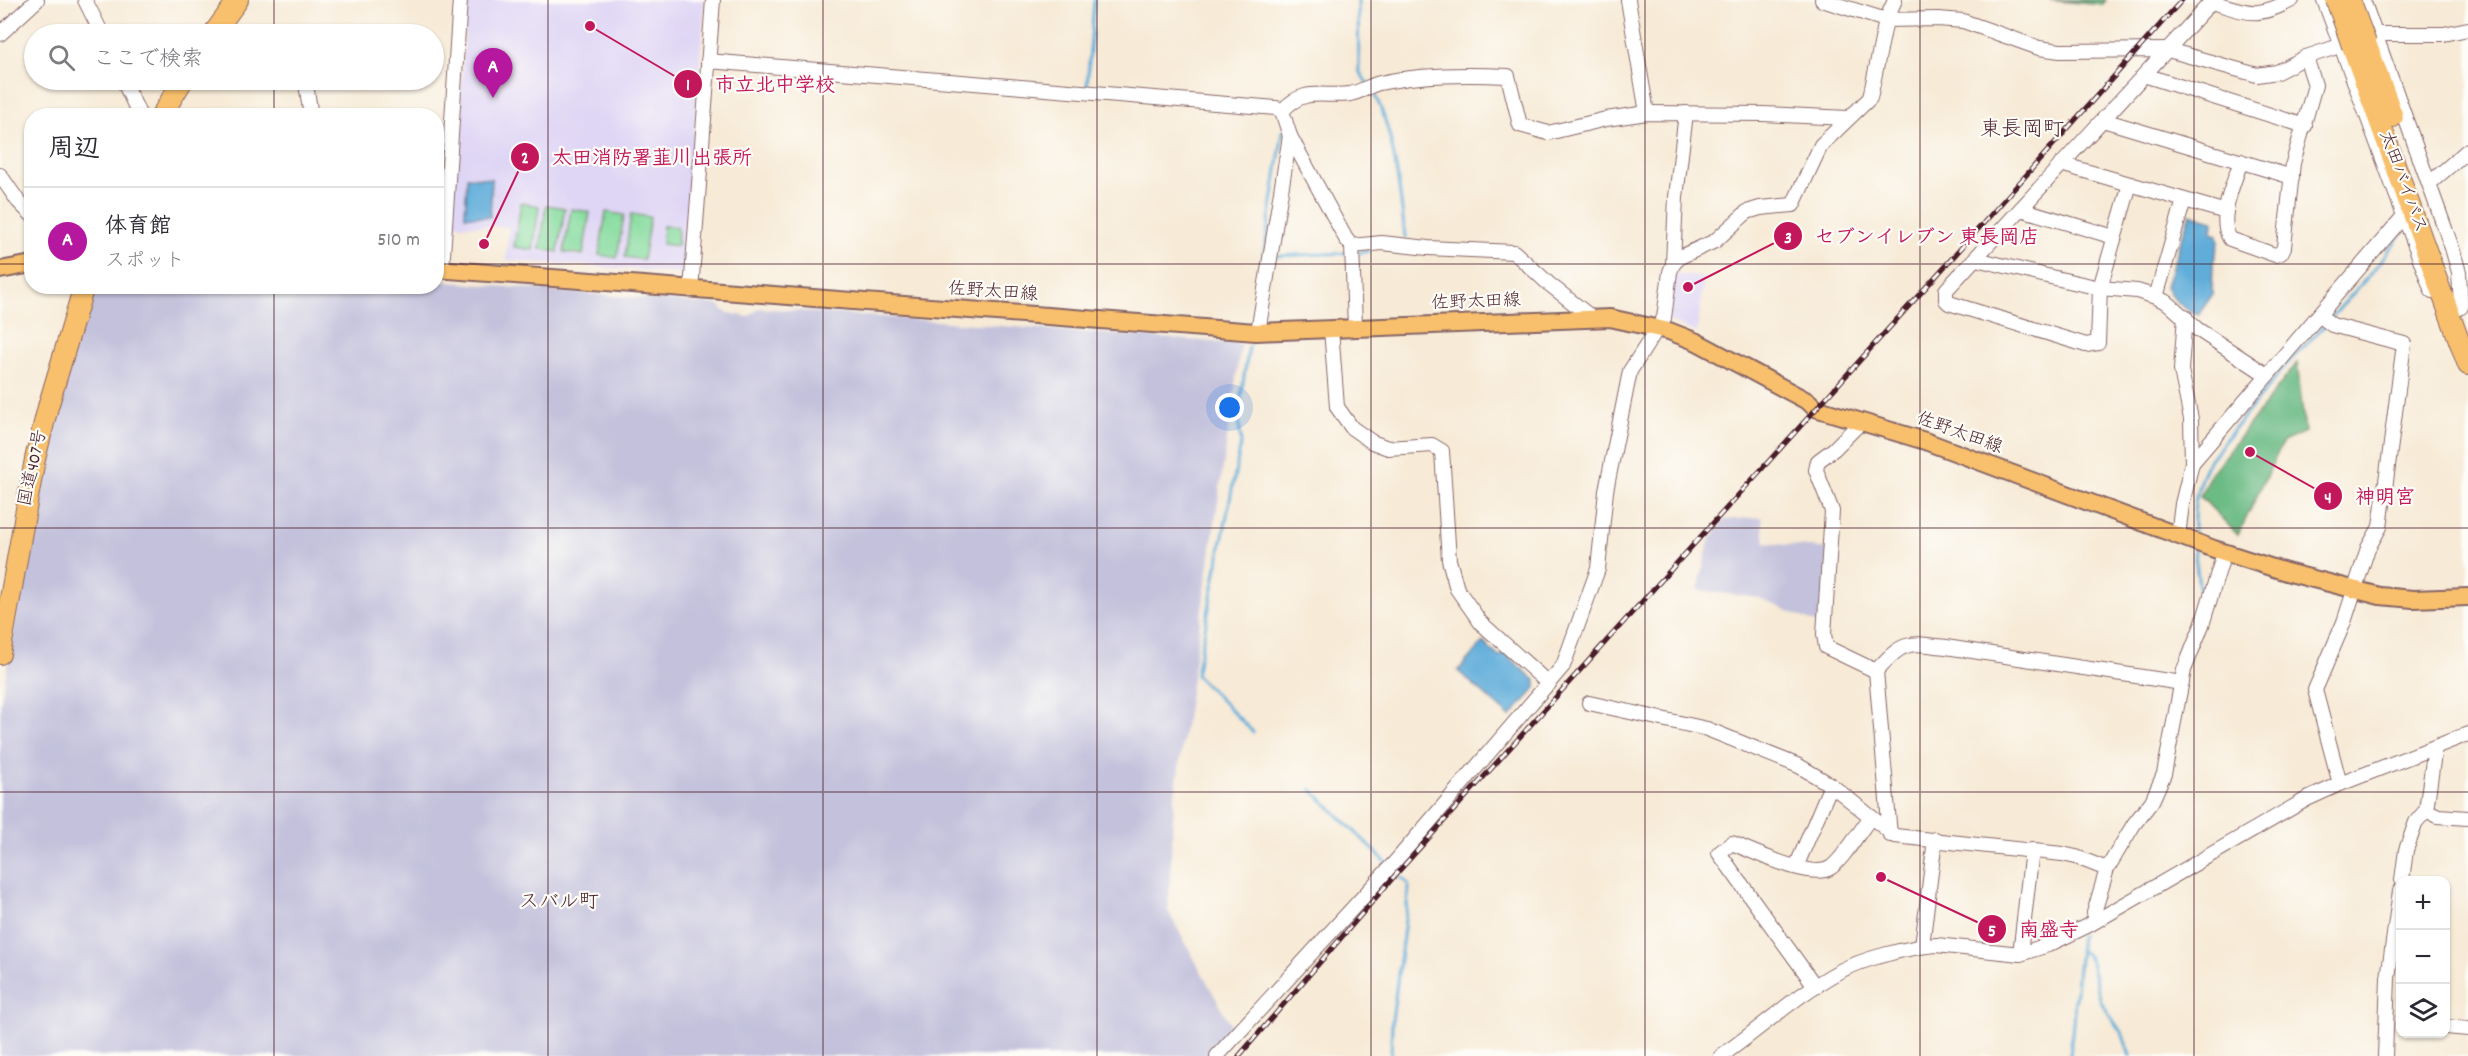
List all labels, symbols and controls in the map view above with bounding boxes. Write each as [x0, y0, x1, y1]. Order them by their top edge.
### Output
search box [24, 24, 444, 90]
icon: search [45, 41, 78, 74]
text: ここで検索 [93, 45, 203, 76]
pin: A [474, 48, 512, 98]
callout: 市立北中学校 [673, 65, 847, 103]
text: 市立北中学校 [715, 73, 835, 101]
text: 1 [686, 74, 690, 99]
district label: 東長岡町 [1980, 116, 2064, 146]
street label: 太田バイパス [2372, 127, 2432, 237]
text: 周辺 [48, 132, 100, 169]
callout: 太田消防署韮川出張所 [510, 138, 764, 176]
text: 太田消防署韮川出張所 [552, 146, 752, 174]
text: 2 [521, 147, 529, 172]
text: 体育館 [105, 212, 171, 243]
callout: セブンイレブン 東長岡店 [1773, 217, 2052, 255]
text: セブンイレブン 東長岡店 [1815, 225, 2039, 253]
text: A [62, 227, 73, 255]
text: 510 m [377, 227, 420, 255]
text: 3 [1784, 227, 1792, 252]
text: スポット [105, 248, 185, 276]
street label: 佐野太田線 [947, 277, 1039, 309]
street label: 佐野太田線 [1431, 289, 1521, 317]
your location [1215, 393, 1244, 422]
street label: 佐野太田線 [1912, 407, 2006, 461]
street label: 国道407号 [14, 427, 54, 509]
callout: 神明宮 [2313, 477, 2427, 515]
text: 神明宮 [2355, 485, 2415, 513]
text: 4 [2324, 487, 2332, 512]
map controls [2396, 876, 2450, 1038]
button: + [2396, 876, 2450, 930]
district label: スバル町 [519, 889, 599, 917]
callout: 南盛寺 [1977, 910, 2091, 948]
text: 南盛寺 [2019, 918, 2079, 946]
text: 5 [1988, 920, 1996, 945]
button: − [2396, 930, 2450, 984]
button: layers [2396, 984, 2450, 1038]

